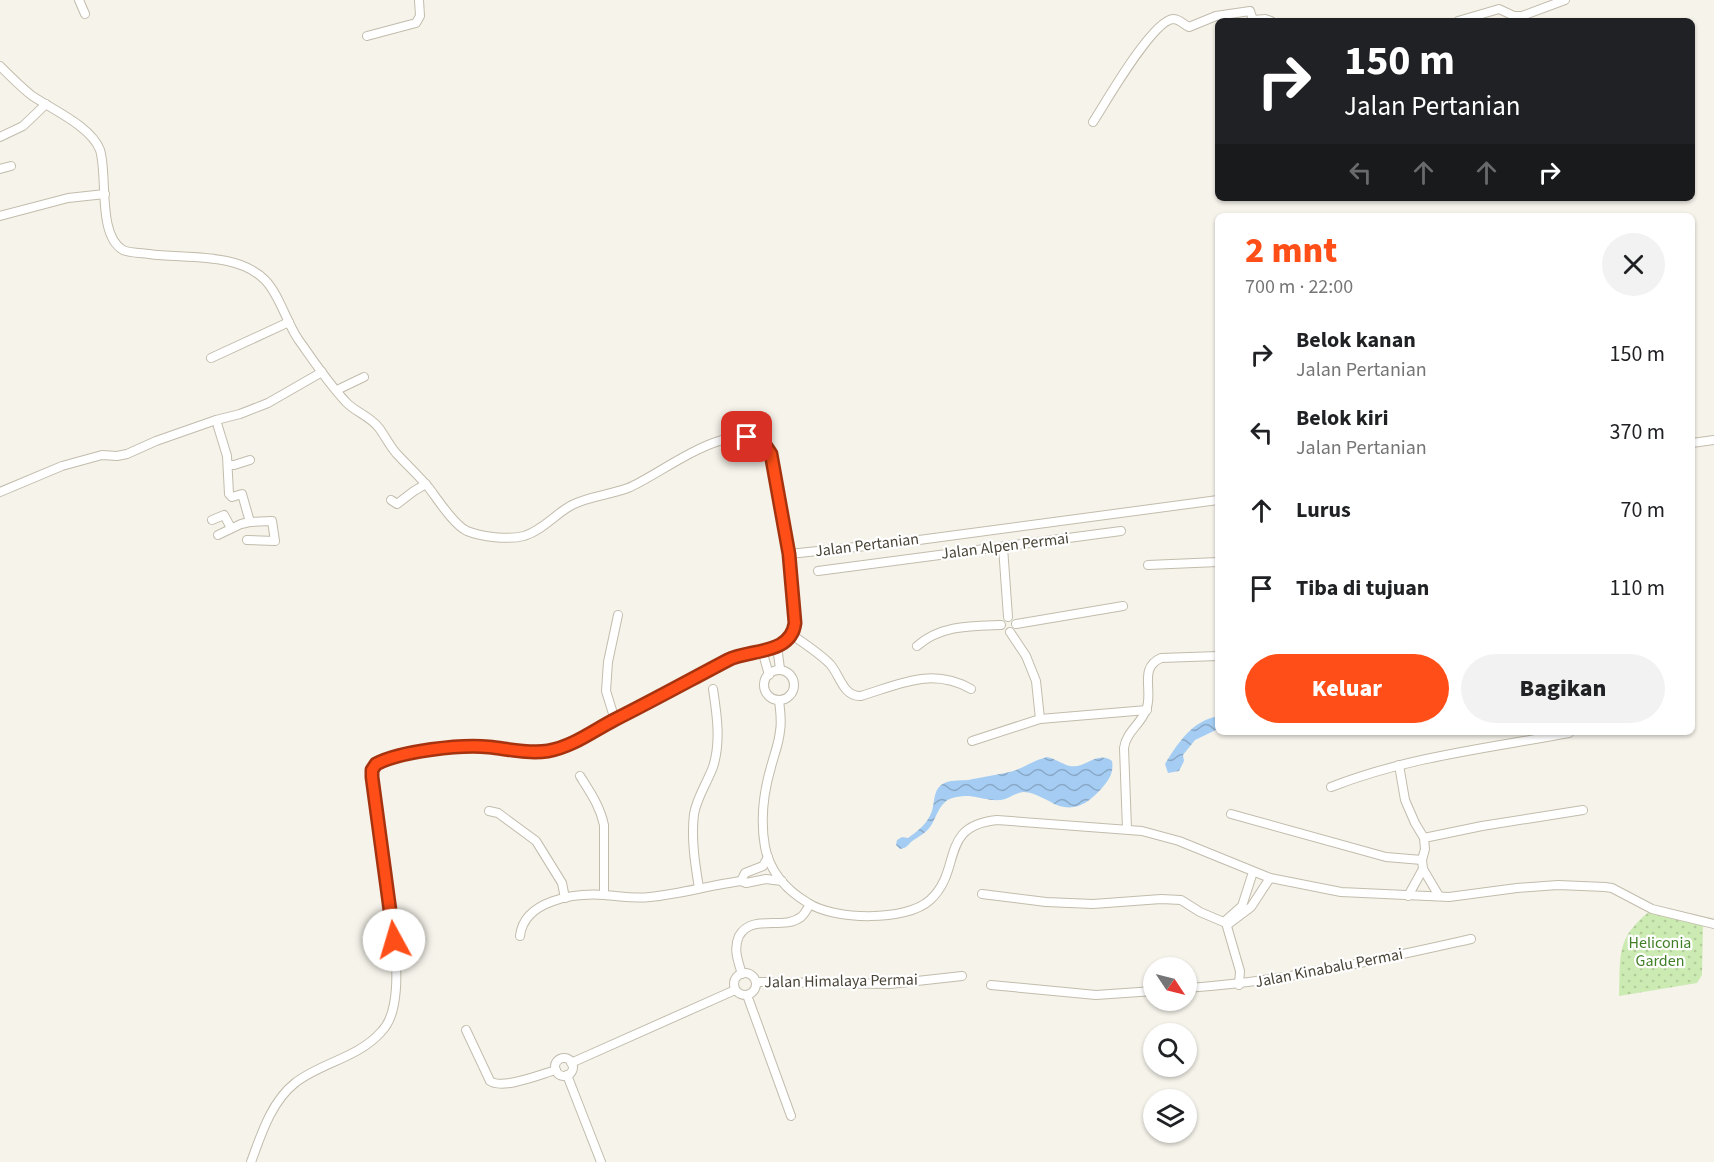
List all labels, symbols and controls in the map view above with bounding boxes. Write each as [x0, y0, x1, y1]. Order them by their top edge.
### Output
text: 150 m [1344, 31, 1455, 91]
icon: right [1245, 42, 1323, 120]
text: Jalan Pertanian [1344, 87, 1521, 126]
icon: left [1344, 156, 1377, 189]
icon: ahead [1407, 156, 1440, 189]
icon: ahead [1470, 156, 1503, 189]
icon: right [1533, 156, 1566, 189]
text: 2 mnt [1245, 225, 1337, 276]
button: close [1602, 233, 1665, 296]
text: 700 m · 22:00 [1245, 273, 1353, 301]
text: Belok kanan [1296, 324, 1416, 356]
icon: right [1245, 338, 1278, 371]
text: 150 m [1610, 338, 1665, 370]
text: Jalan Pertanian [1296, 356, 1427, 384]
text: Belok kiri [1296, 402, 1389, 434]
pin [721, 411, 772, 462]
icon: left [1245, 416, 1278, 449]
text: 370 m [1610, 416, 1665, 448]
icon: arrive [730, 420, 763, 453]
text: Jalan Pertanian [1296, 434, 1427, 462]
icon: ahead [1245, 494, 1278, 527]
text: Lurus [1296, 494, 1351, 526]
text: 70 m [1620, 494, 1665, 526]
street label: Jalan Alpen Permai [940, 527, 1070, 565]
street label: Jalan Pertanian [814, 528, 920, 562]
icon: arrive [1245, 572, 1278, 605]
text: Tiba di tujuan [1296, 572, 1429, 604]
text: 110 m [1610, 572, 1665, 604]
button: Keluar [1245, 654, 1449, 723]
button: Bagikan [1461, 654, 1665, 723]
position arrow [362, 908, 426, 972]
park label: Heliconia Garden [1629, 932, 1691, 972]
street label: Jalan Kinabalu Permai [1253, 943, 1405, 993]
north arrow [1143, 957, 1197, 1011]
map controls [1143, 957, 1197, 1143]
street label: Jalan Himalaya Permai [764, 969, 918, 993]
button: search [1143, 1023, 1197, 1077]
button: layers [1143, 1089, 1197, 1143]

